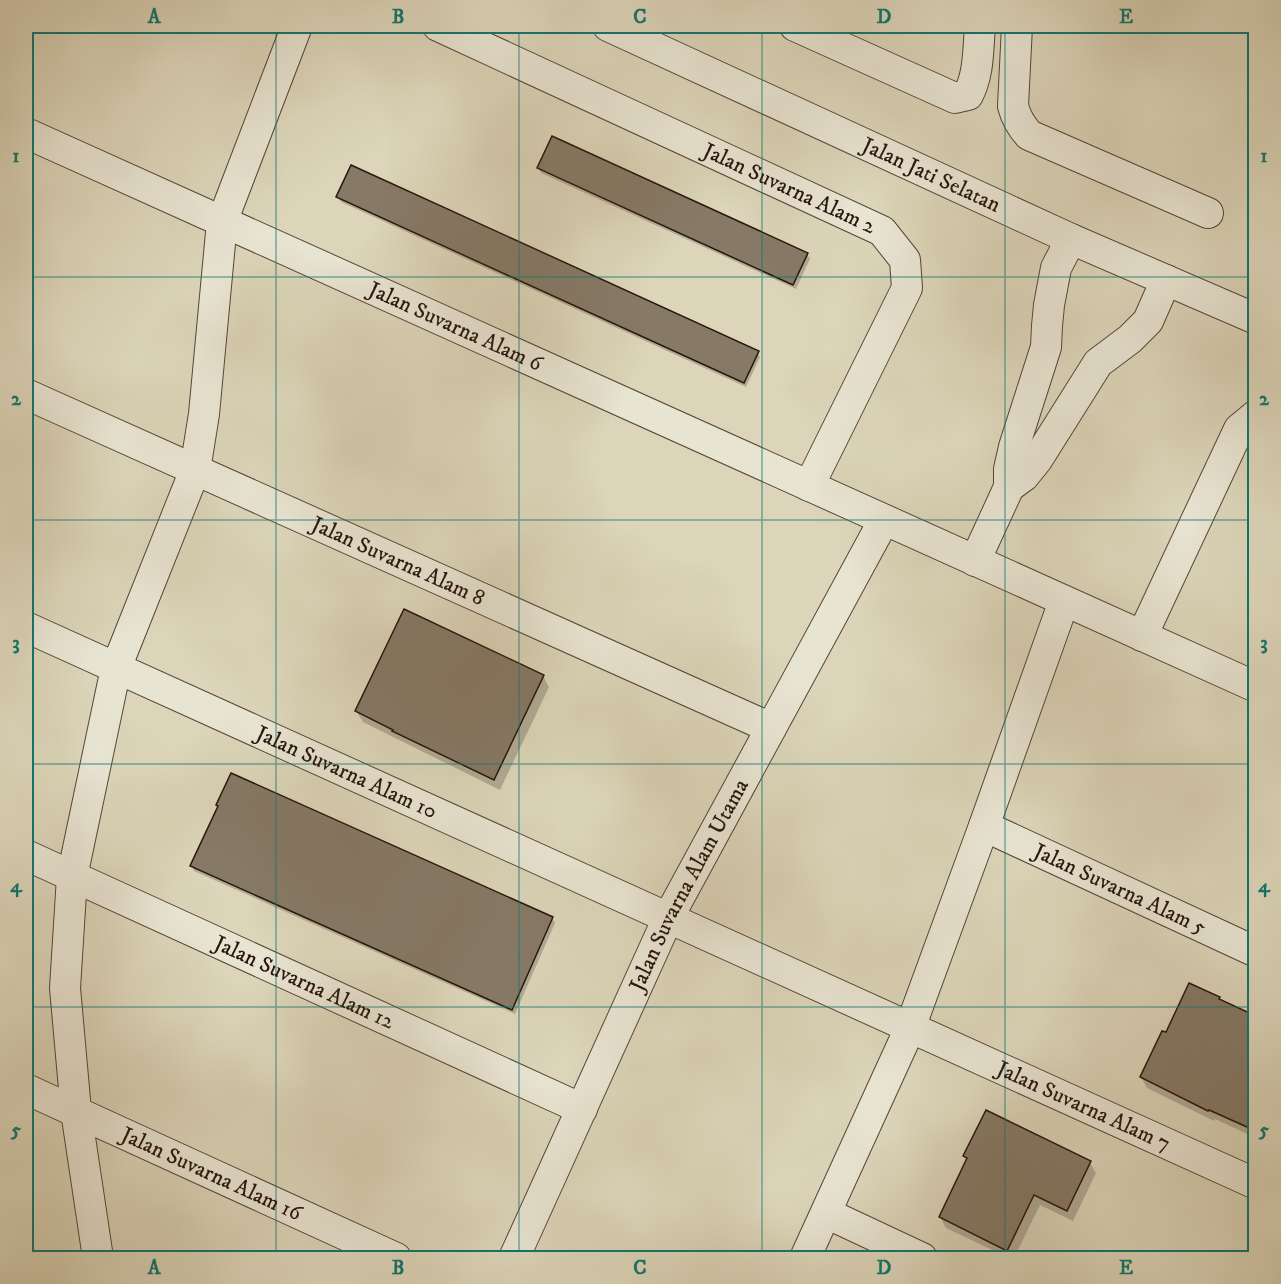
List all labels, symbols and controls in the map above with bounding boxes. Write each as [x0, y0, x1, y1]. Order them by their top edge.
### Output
text: A [147, 5, 162, 30]
text: B [392, 5, 404, 30]
text: C [633, 5, 647, 30]
text: D [877, 5, 892, 30]
text: E [1119, 5, 1133, 30]
street label: Jalan Jati Selatan [856, 130, 1005, 219]
street label: Jalan Suvarna Alam 2 [697, 136, 880, 240]
text: 1 [12, 144, 20, 169]
text: 1 [1260, 144, 1268, 169]
street label: Jalan Suvarna Alam 6 [363, 275, 548, 378]
text: 2 [11, 387, 22, 412]
text: 2 [1259, 387, 1270, 412]
street label: Jalan Suvarna Alam 8 [306, 509, 489, 612]
text: 3 [12, 631, 20, 656]
text: 3 [1260, 631, 1268, 656]
street label: Jalan Suvarna Alam 10 [250, 719, 441, 825]
street label: Jalan Suvarna Alam Utama [622, 774, 755, 997]
street label: Jalan Suvarna Alam 5 [1028, 837, 1211, 941]
text: 4 [10, 874, 23, 899]
text: 4 [1258, 874, 1271, 899]
street label: Jalan Suvarna Alam 12 [208, 929, 399, 1035]
street label: Jalan Suvarna Alam 7 [991, 1054, 1175, 1157]
text: 5 [10, 1118, 21, 1143]
text: 5 [1258, 1118, 1269, 1143]
street label: Jalan Suvarna Alam 16 [115, 1120, 308, 1227]
text: A [147, 1256, 162, 1281]
text: B [392, 1256, 404, 1281]
text: C [633, 1256, 647, 1281]
text: D [877, 1256, 892, 1281]
text: E [1119, 1256, 1133, 1281]

